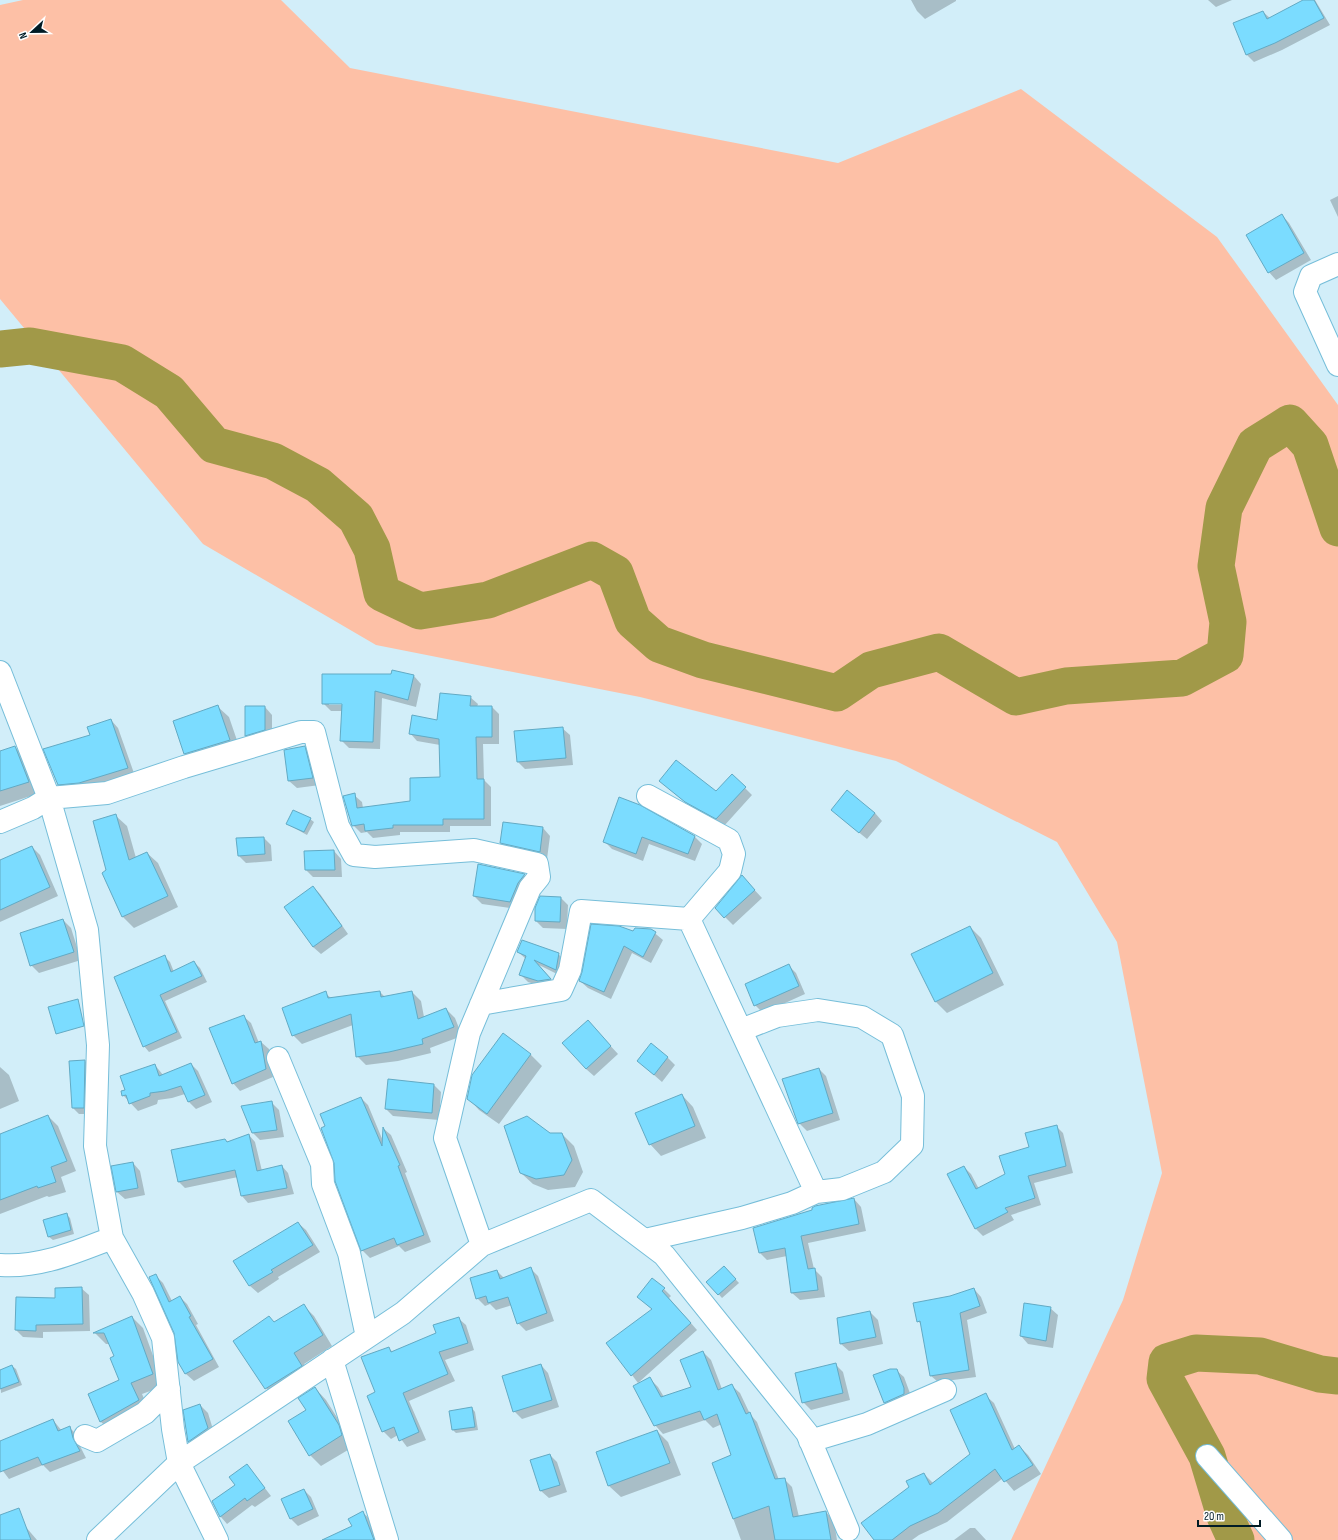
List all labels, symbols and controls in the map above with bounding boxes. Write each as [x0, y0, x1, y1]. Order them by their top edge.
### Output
north arrow [12, 12, 52, 52]
text: N [16, 30, 30, 41]
scale bar [1198, 1502, 1260, 1528]
text: 20 m [1204, 1509, 1224, 1524]

